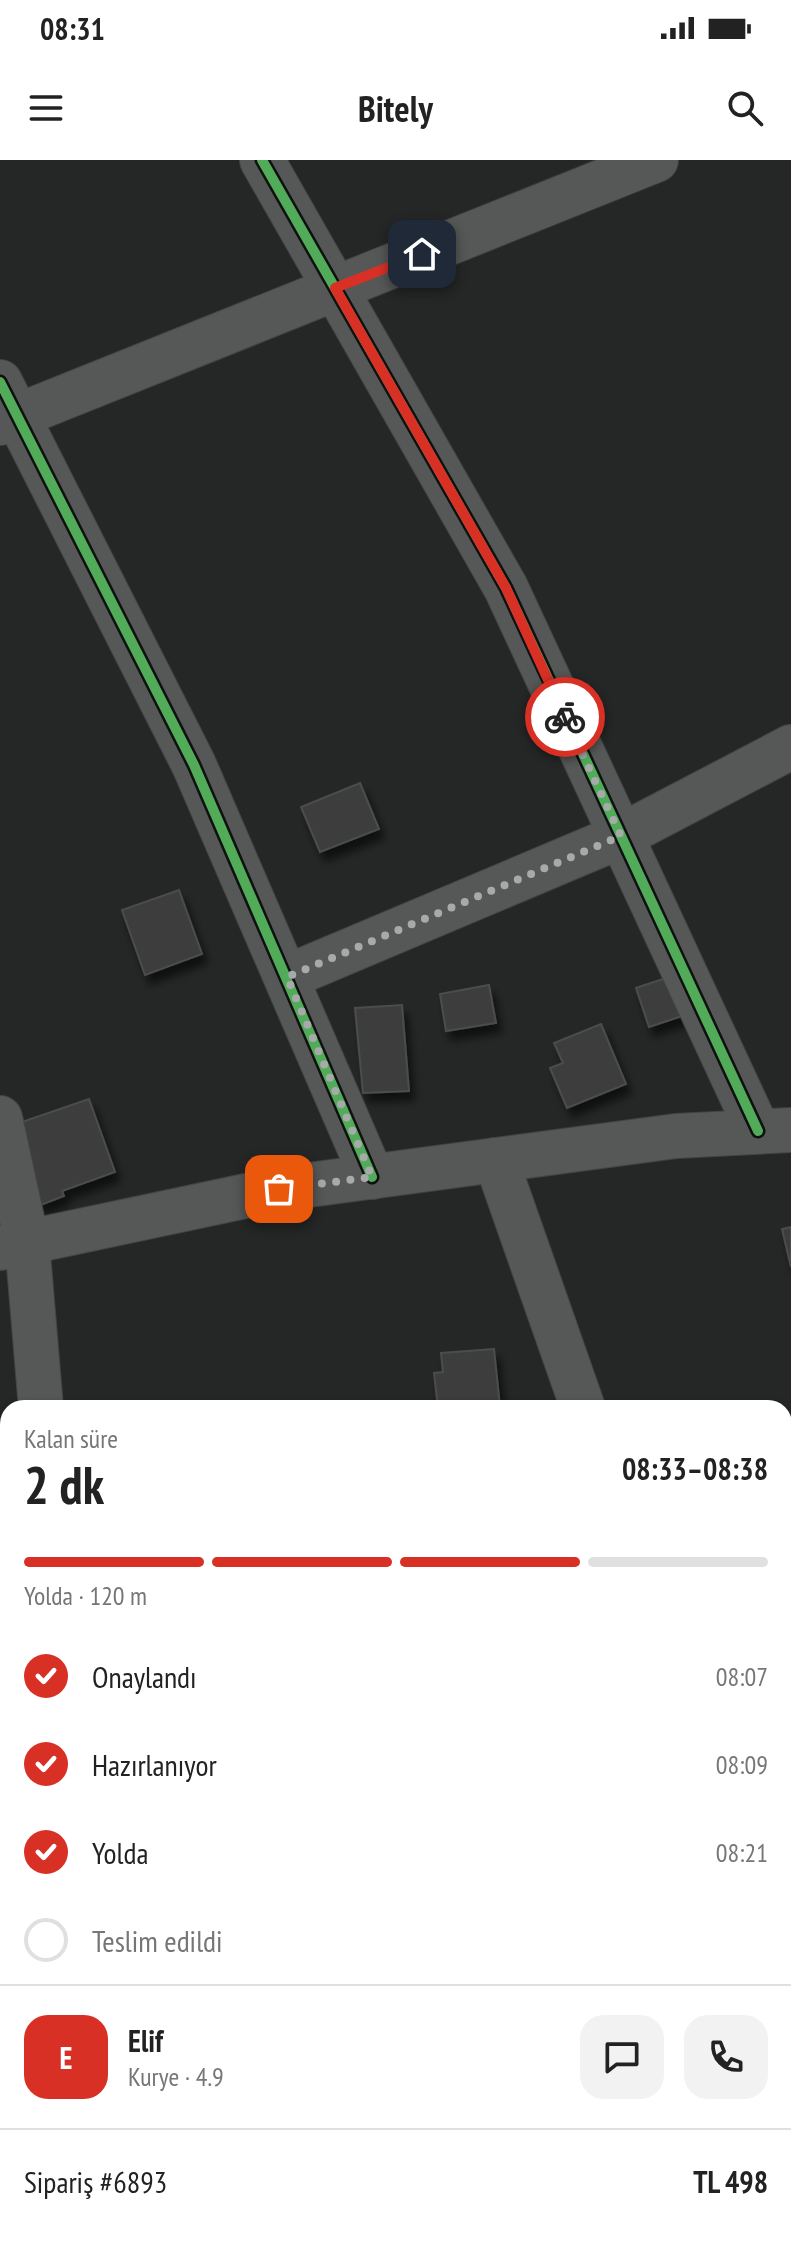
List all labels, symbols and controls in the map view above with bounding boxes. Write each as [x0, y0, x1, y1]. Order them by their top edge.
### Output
text: 08:31 [40, 9, 105, 48]
text: Bitely [358, 85, 433, 132]
icon: menu [24, 86, 68, 130]
icon: search [723, 86, 767, 130]
pin [388, 220, 456, 288]
icon: home [400, 232, 444, 276]
courier [525, 677, 605, 757]
icon: bike [543, 695, 587, 739]
pin [245, 1155, 313, 1223]
icon: bag [257, 1167, 301, 1211]
text: Kalan süre [24, 1422, 118, 1455]
text: 08:33–08:38 [622, 1449, 768, 1488]
text: 2 dk [24, 1451, 104, 1518]
text: Yolda · 120 m [24, 1579, 147, 1612]
icon: check [24, 1654, 68, 1698]
text: Onaylandı [92, 1657, 197, 1696]
text: 08:07 [716, 1660, 768, 1693]
icon: check [24, 1742, 68, 1786]
text: Hazırlanıyor [92, 1745, 217, 1784]
text: 08:09 [716, 1748, 768, 1781]
icon: check [24, 1830, 68, 1874]
text: Yolda [92, 1833, 148, 1872]
text: 08:21 [716, 1836, 768, 1869]
text: Teslim edildi [92, 1921, 223, 1960]
button: chat [580, 2015, 664, 2099]
button: phone [684, 2015, 768, 2099]
text: Elif [128, 2021, 163, 2060]
text: E [60, 2038, 72, 2077]
text: Kurye · 4.9 [128, 2060, 224, 2093]
text: Sipariş #6893 [24, 2162, 167, 2201]
text: TL 498 [693, 2162, 768, 2201]

